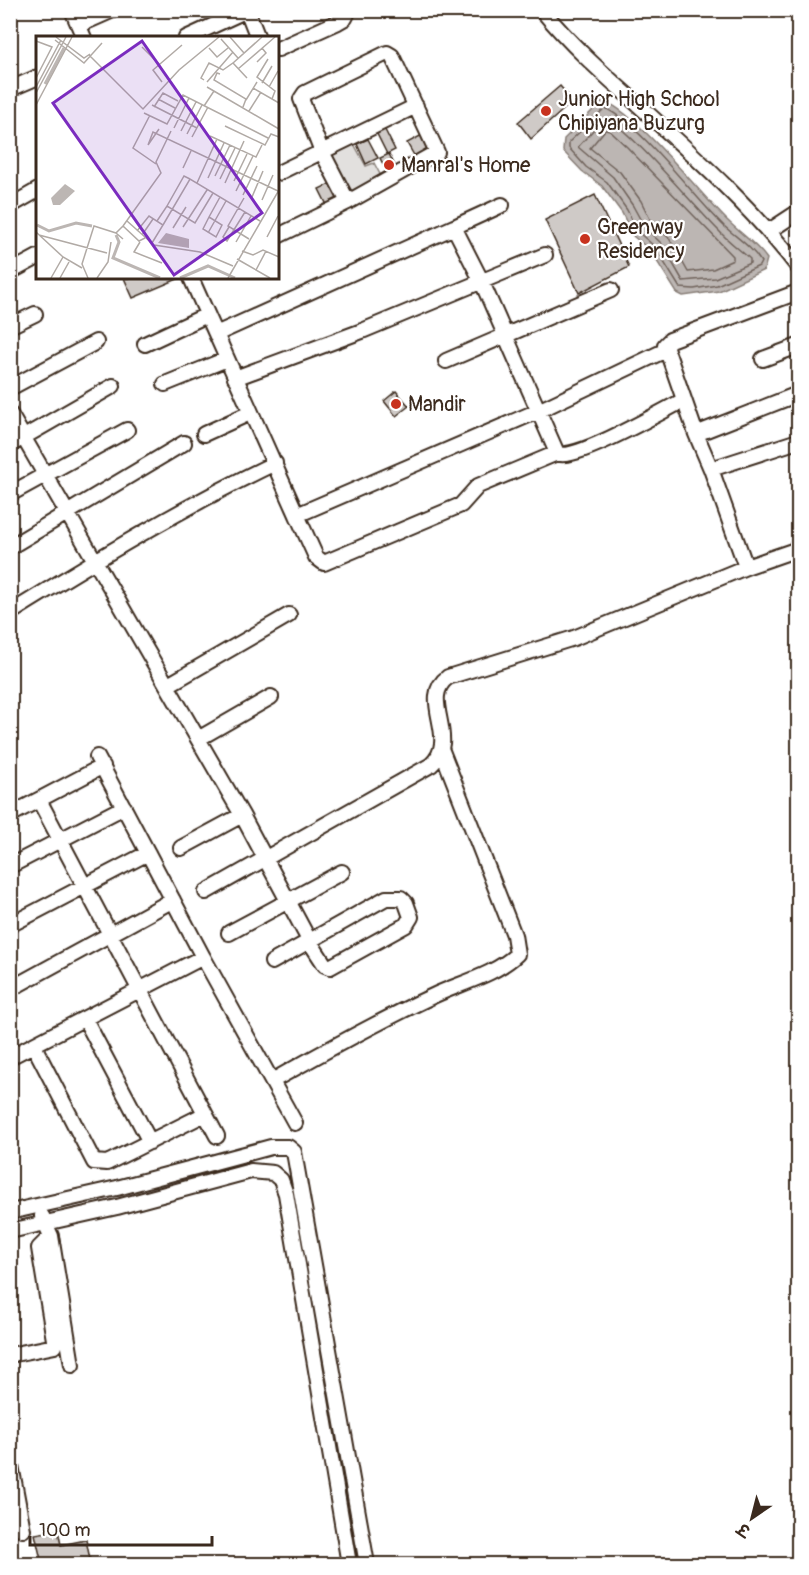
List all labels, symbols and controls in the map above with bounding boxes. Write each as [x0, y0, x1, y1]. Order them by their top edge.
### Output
inset map [36, 36, 279, 279]
place label: Junior High School Chipiyana Buzurg [558, 86, 720, 137]
marker: Junior High School Chipiyana Buzurg [539, 104, 553, 118]
place label: Manral's Home [401, 152, 531, 179]
marker: Manral's Home [382, 158, 396, 172]
place label: Greenway Residency [597, 214, 685, 265]
marker: Greenway Residency [578, 232, 592, 246]
place label: Mandir [408, 391, 466, 418]
marker: Mandir [389, 397, 403, 411]
north arrow [722, 1488, 782, 1548]
scale bar [30, 1509, 212, 1547]
text: उ [733, 1517, 756, 1542]
text: 100 m [39, 1519, 91, 1542]

